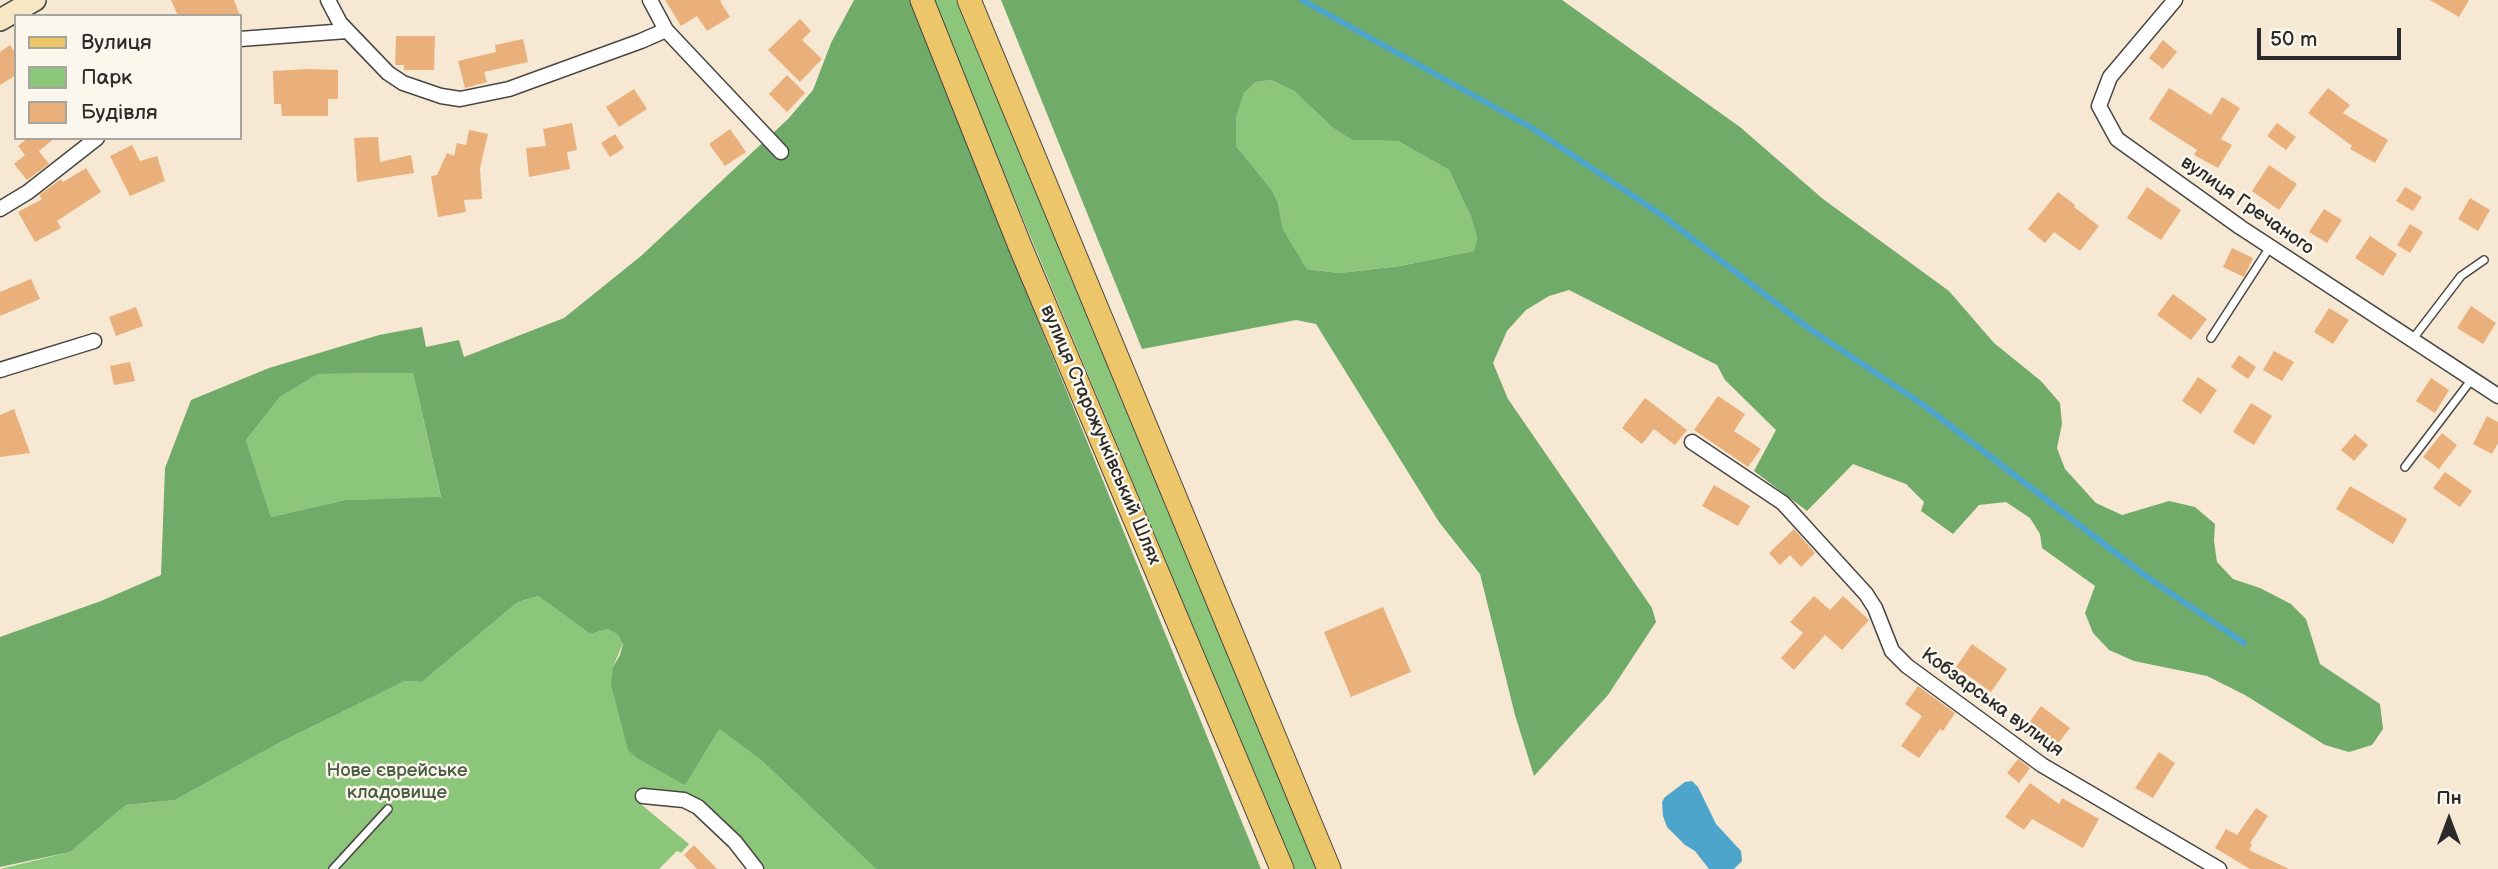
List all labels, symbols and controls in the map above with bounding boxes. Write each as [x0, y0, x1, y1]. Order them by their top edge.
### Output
legend [14, 14, 242, 140]
scale bar [2260, 14, 2404, 58]
text: 50 m [2270, 27, 2317, 52]
text: Вулиця [81, 30, 152, 55]
text: Парк [81, 65, 132, 90]
text: Будівля [81, 100, 158, 125]
street label: вулиця Гречаного [2176, 152, 2318, 260]
street label: вулиця Старожучківський Шлях [1035, 302, 1165, 568]
street label: Кобзарська вулиця [1916, 644, 2068, 762]
park label: Нове єврейське кладовище [326, 760, 468, 804]
north arrow [2414, 785, 2484, 855]
text: Пн [2436, 787, 2462, 810]

